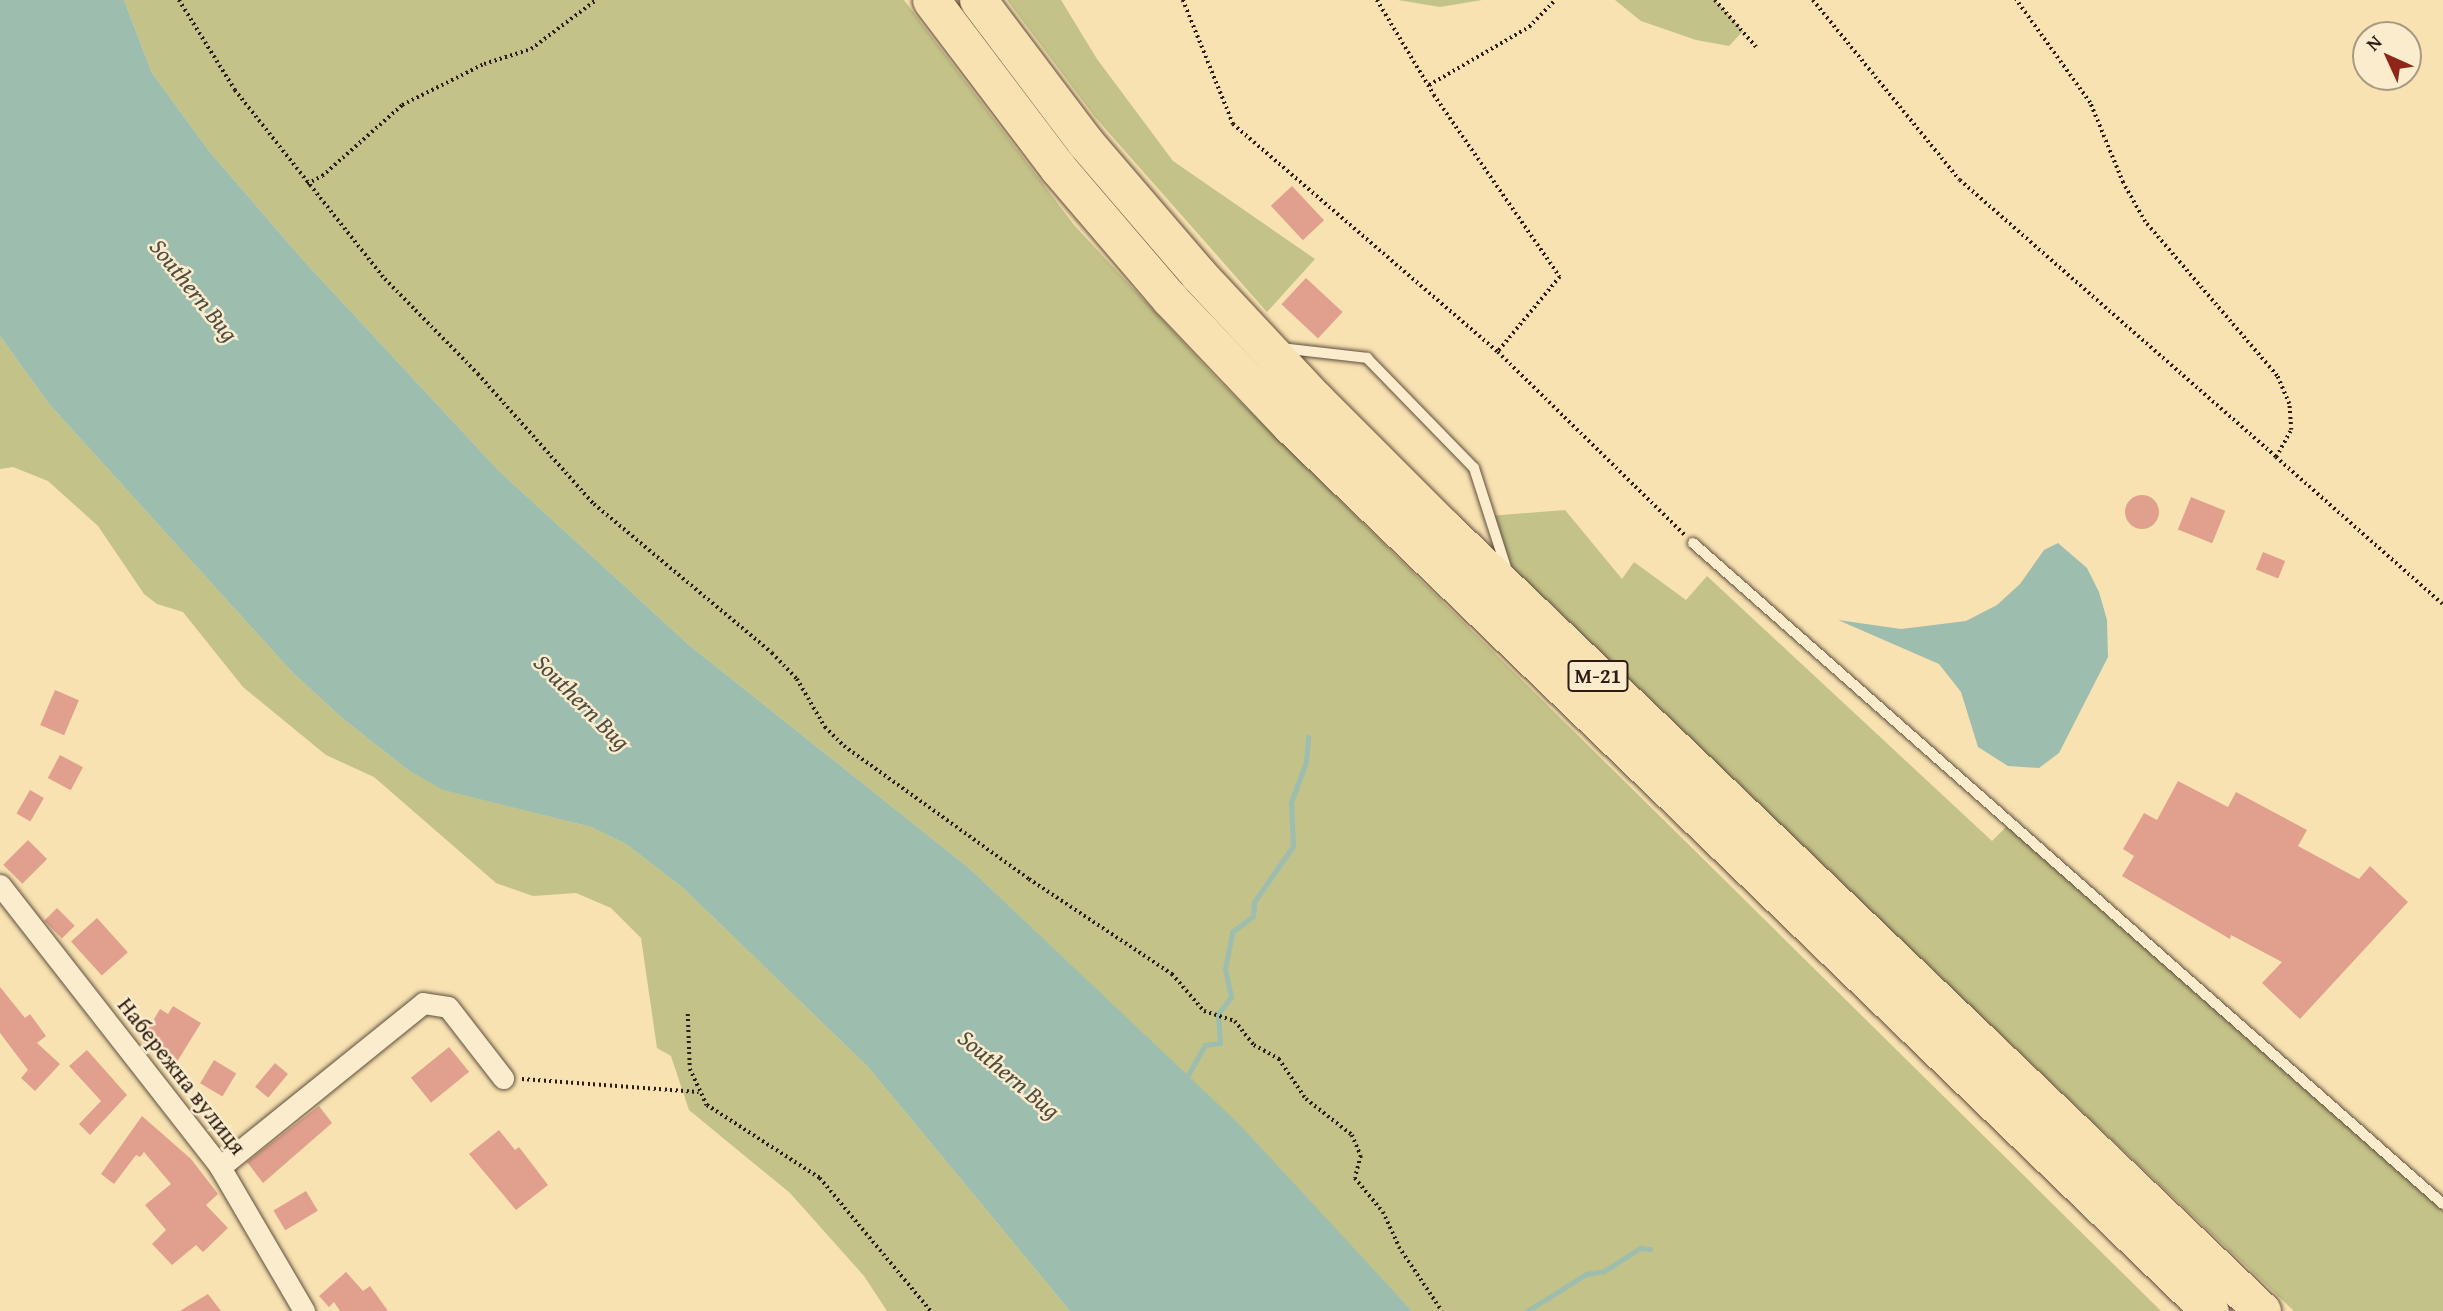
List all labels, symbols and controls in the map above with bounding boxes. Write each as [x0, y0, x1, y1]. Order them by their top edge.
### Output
north arrow [2352, 21, 2422, 91]
text: N [2359, 28, 2388, 57]
water label: Southern Bug [144, 233, 244, 347]
water label: Southern Bug [528, 648, 636, 756]
road number: М-21 [1566, 658, 1630, 694]
street label: Набережна вулиця [112, 992, 252, 1160]
water label: Southern Bug [952, 1023, 1066, 1125]

